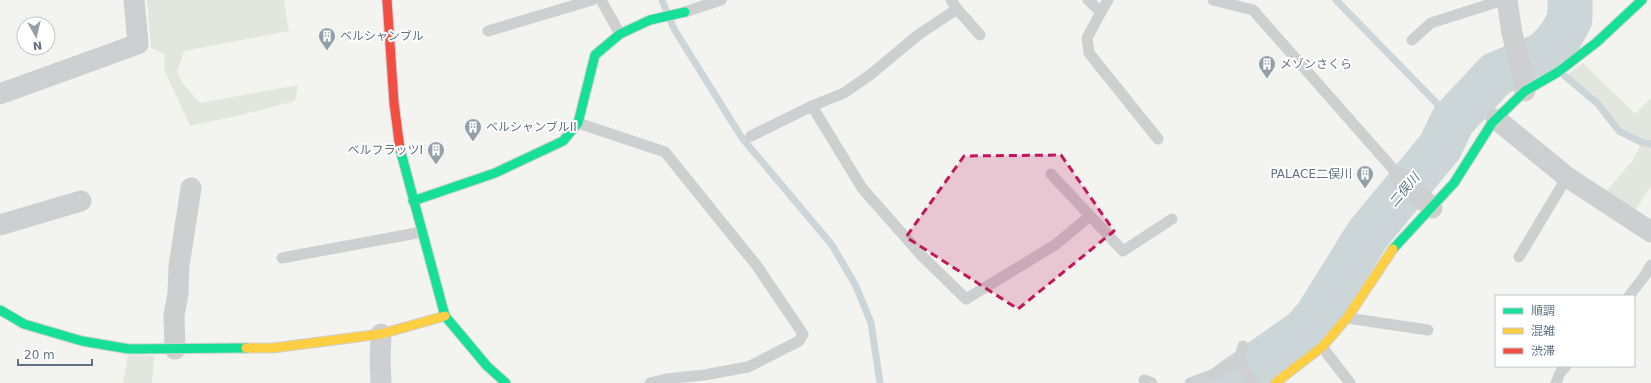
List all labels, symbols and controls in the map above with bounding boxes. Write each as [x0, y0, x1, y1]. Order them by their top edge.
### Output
north arrow [16, 16, 56, 56]
building icon: ベルシャンブル [317, 26, 337, 51]
place label: ベルシャンブル [340, 29, 424, 43]
text: N [32, 38, 43, 52]
building icon: メゾンさくら [1257, 54, 1277, 79]
place label: メゾンさくら [1280, 57, 1352, 71]
building icon: ベルシャンブルII [463, 117, 483, 142]
place label: ベルシャンブルII [486, 120, 577, 134]
building icon: ベルフラッツI [426, 140, 446, 165]
place label: ベルフラッツI [347, 143, 423, 157]
building icon: PALACE二俣川 [1355, 164, 1375, 189]
place label: PALACE二俣川 [1270, 167, 1352, 181]
water label: 二俣川 [1386, 169, 1424, 210]
legend [1495, 295, 1635, 367]
text: 順調 [1531, 304, 1555, 318]
text: 混雑 [1531, 324, 1555, 338]
scale bar [18, 341, 92, 367]
text: 渋滞 [1531, 344, 1555, 358]
text: 20 m [24, 348, 55, 362]

